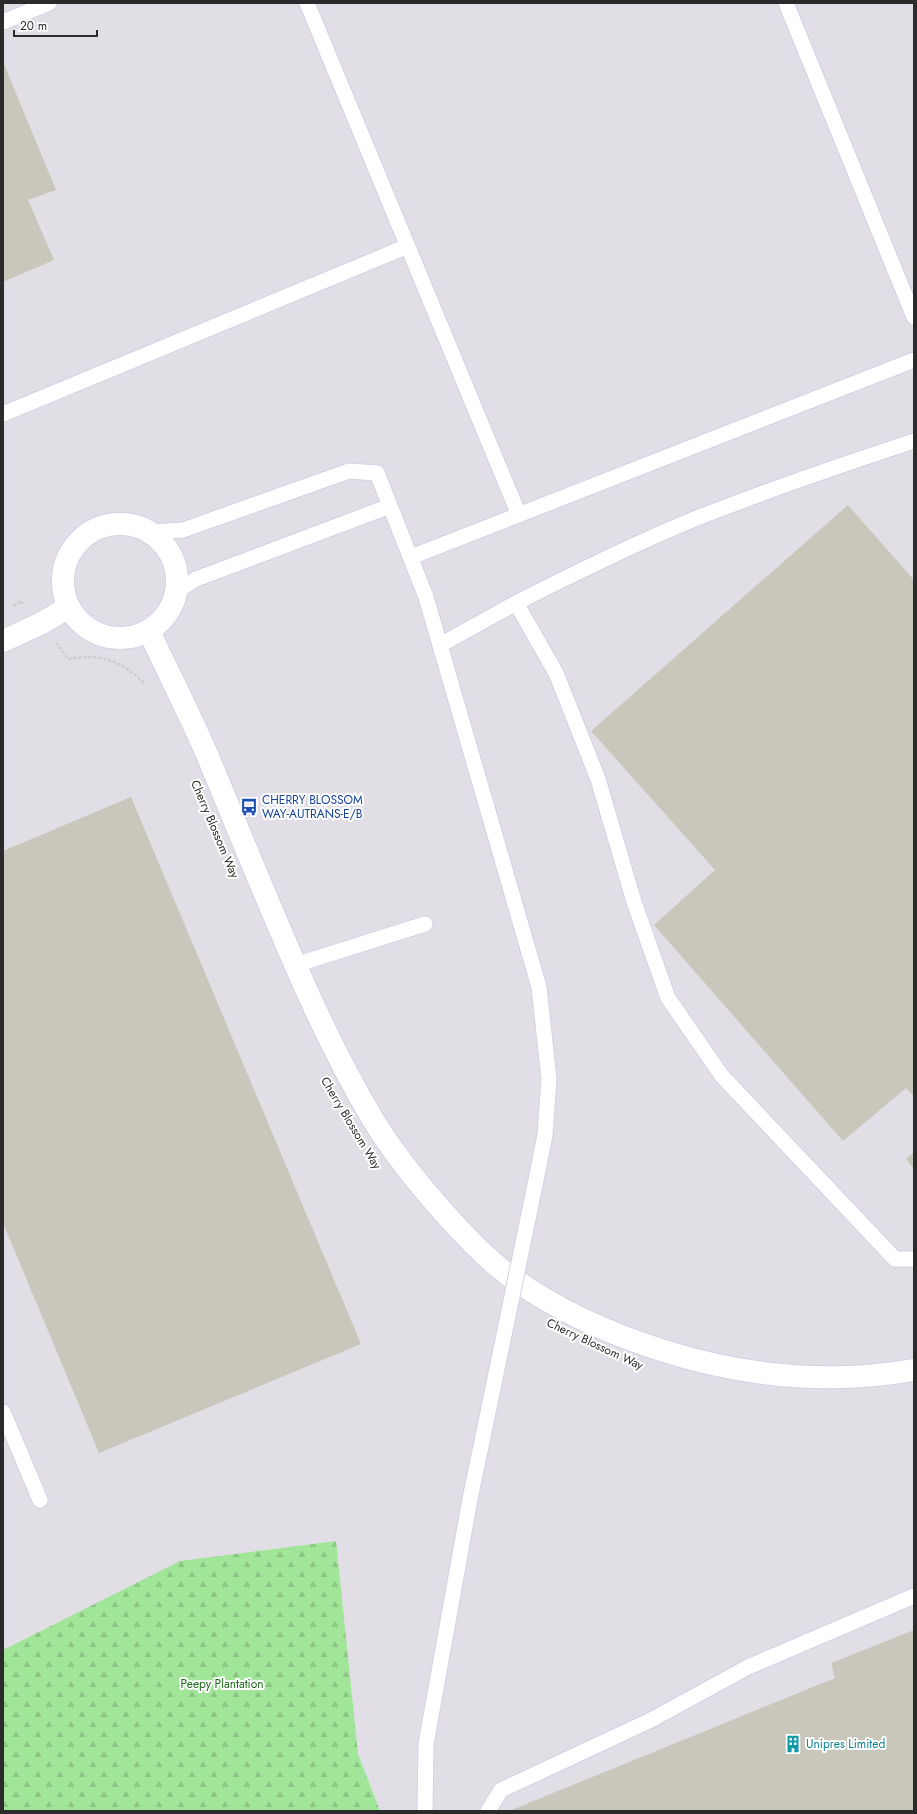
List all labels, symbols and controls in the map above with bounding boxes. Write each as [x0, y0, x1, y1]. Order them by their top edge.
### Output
scale bar [14, 12, 97, 38]
text: 20 m [20, 17, 47, 35]
street label: Cherry Blossom Way [186, 777, 244, 882]
place label: CHERRY BLOSSOM WAY-AUTRANS-E/B [262, 791, 363, 823]
bus stop icon: CHERRY BLOSSOM WAY-AUTRANS-E/B [239, 797, 259, 817]
street label: Cherry Blossom Way [316, 1073, 386, 1173]
street label: Cherry Blossom Way [544, 1314, 647, 1375]
park label: Peepy Plantation [180, 1675, 264, 1693]
building icon: Unipres Limited [783, 1734, 803, 1754]
place label: Unipres Limited [806, 1735, 885, 1753]

